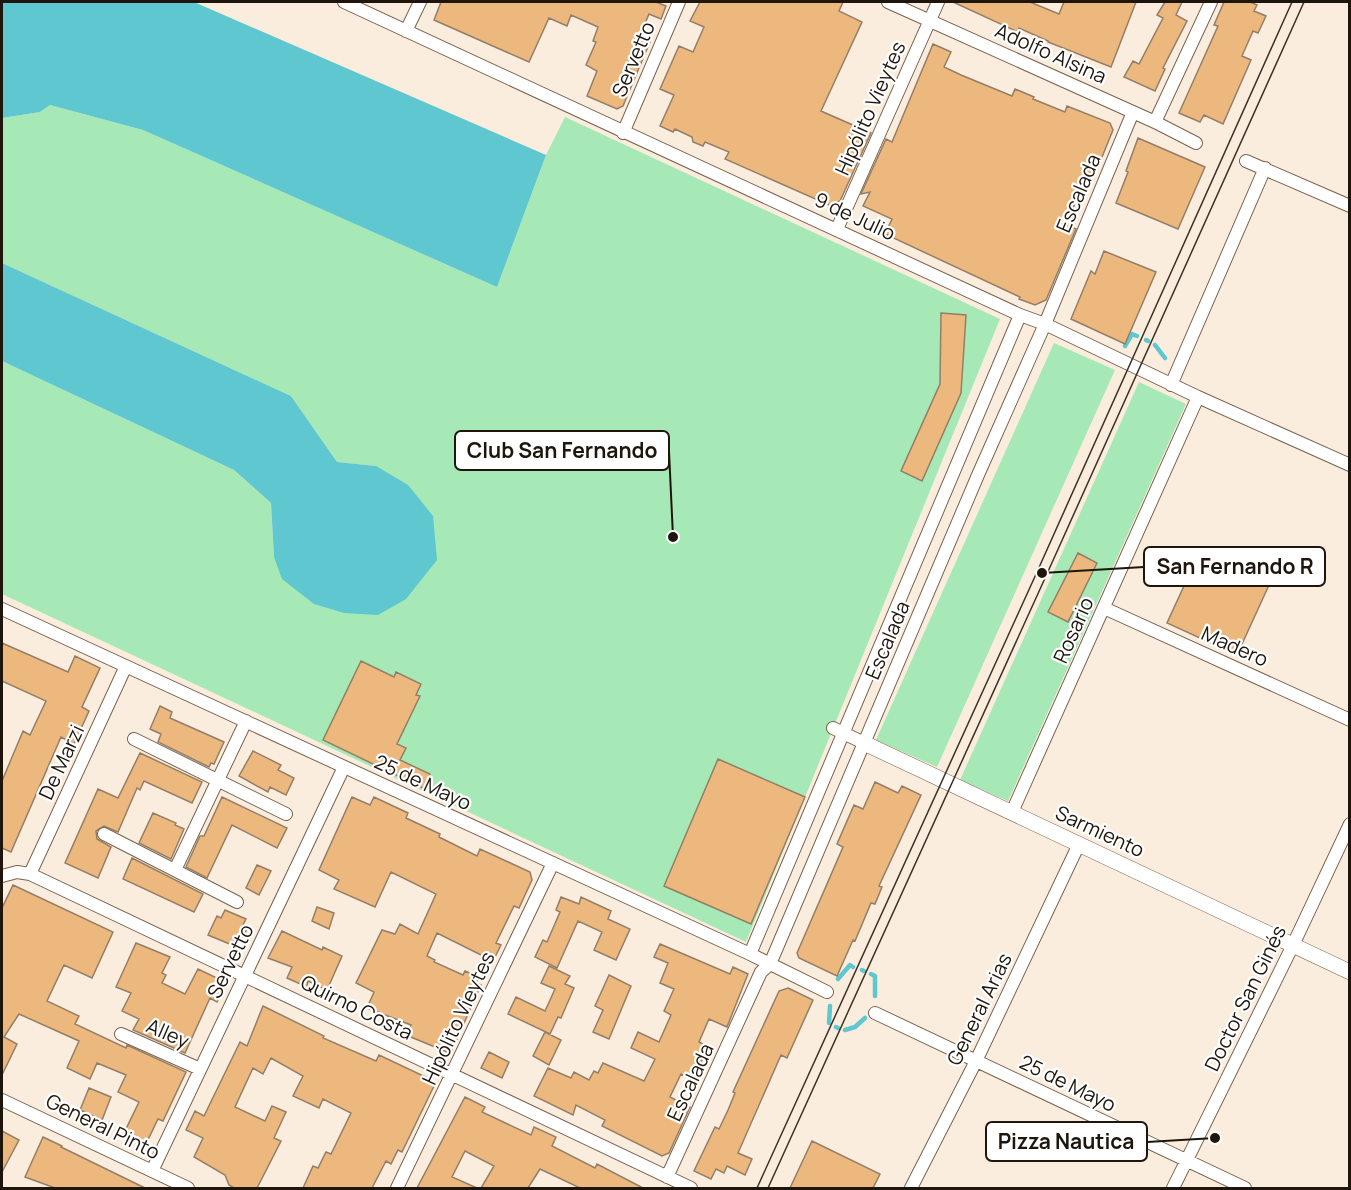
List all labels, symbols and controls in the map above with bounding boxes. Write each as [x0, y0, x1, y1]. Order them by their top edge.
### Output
street label: Adolfo Alsina [991, 16, 1111, 90]
street label: Servetto [605, 17, 661, 101]
street label: Hipólito Vieytes [828, 37, 912, 179]
street label: Escalada [1049, 150, 1107, 236]
street label: 9 de Julio [810, 186, 900, 247]
callout: Club San Fernando [455, 431, 669, 470]
text: Club San Fernando [467, 436, 657, 464]
callout: San Fernando R [1144, 547, 1325, 586]
text: San Fernando R [1156, 552, 1314, 580]
street label: Rosario [1046, 593, 1100, 667]
street label: Escalada [858, 597, 916, 683]
street label: Madero [1197, 619, 1273, 673]
street label: De Marzi [32, 720, 90, 804]
street label: 25 de Mayo [370, 748, 476, 816]
street label: Sarmiento [1051, 799, 1149, 863]
street label: Servetto [200, 919, 260, 1003]
street label: Doctor San Ginés [1198, 921, 1292, 1075]
street label: Hipólito Vieytes [415, 947, 501, 1089]
street label: General Arias [940, 948, 1018, 1070]
street label: Quirno Costa [296, 968, 418, 1046]
street label: Alley [142, 1012, 194, 1054]
street label: Escalada [660, 1039, 720, 1125]
street label: 25 de Mayo [1015, 1048, 1121, 1118]
street label: General Pinto [42, 1087, 165, 1165]
callout: Pizza Nautica [986, 1122, 1147, 1161]
text: Pizza Nautica [998, 1127, 1134, 1155]

